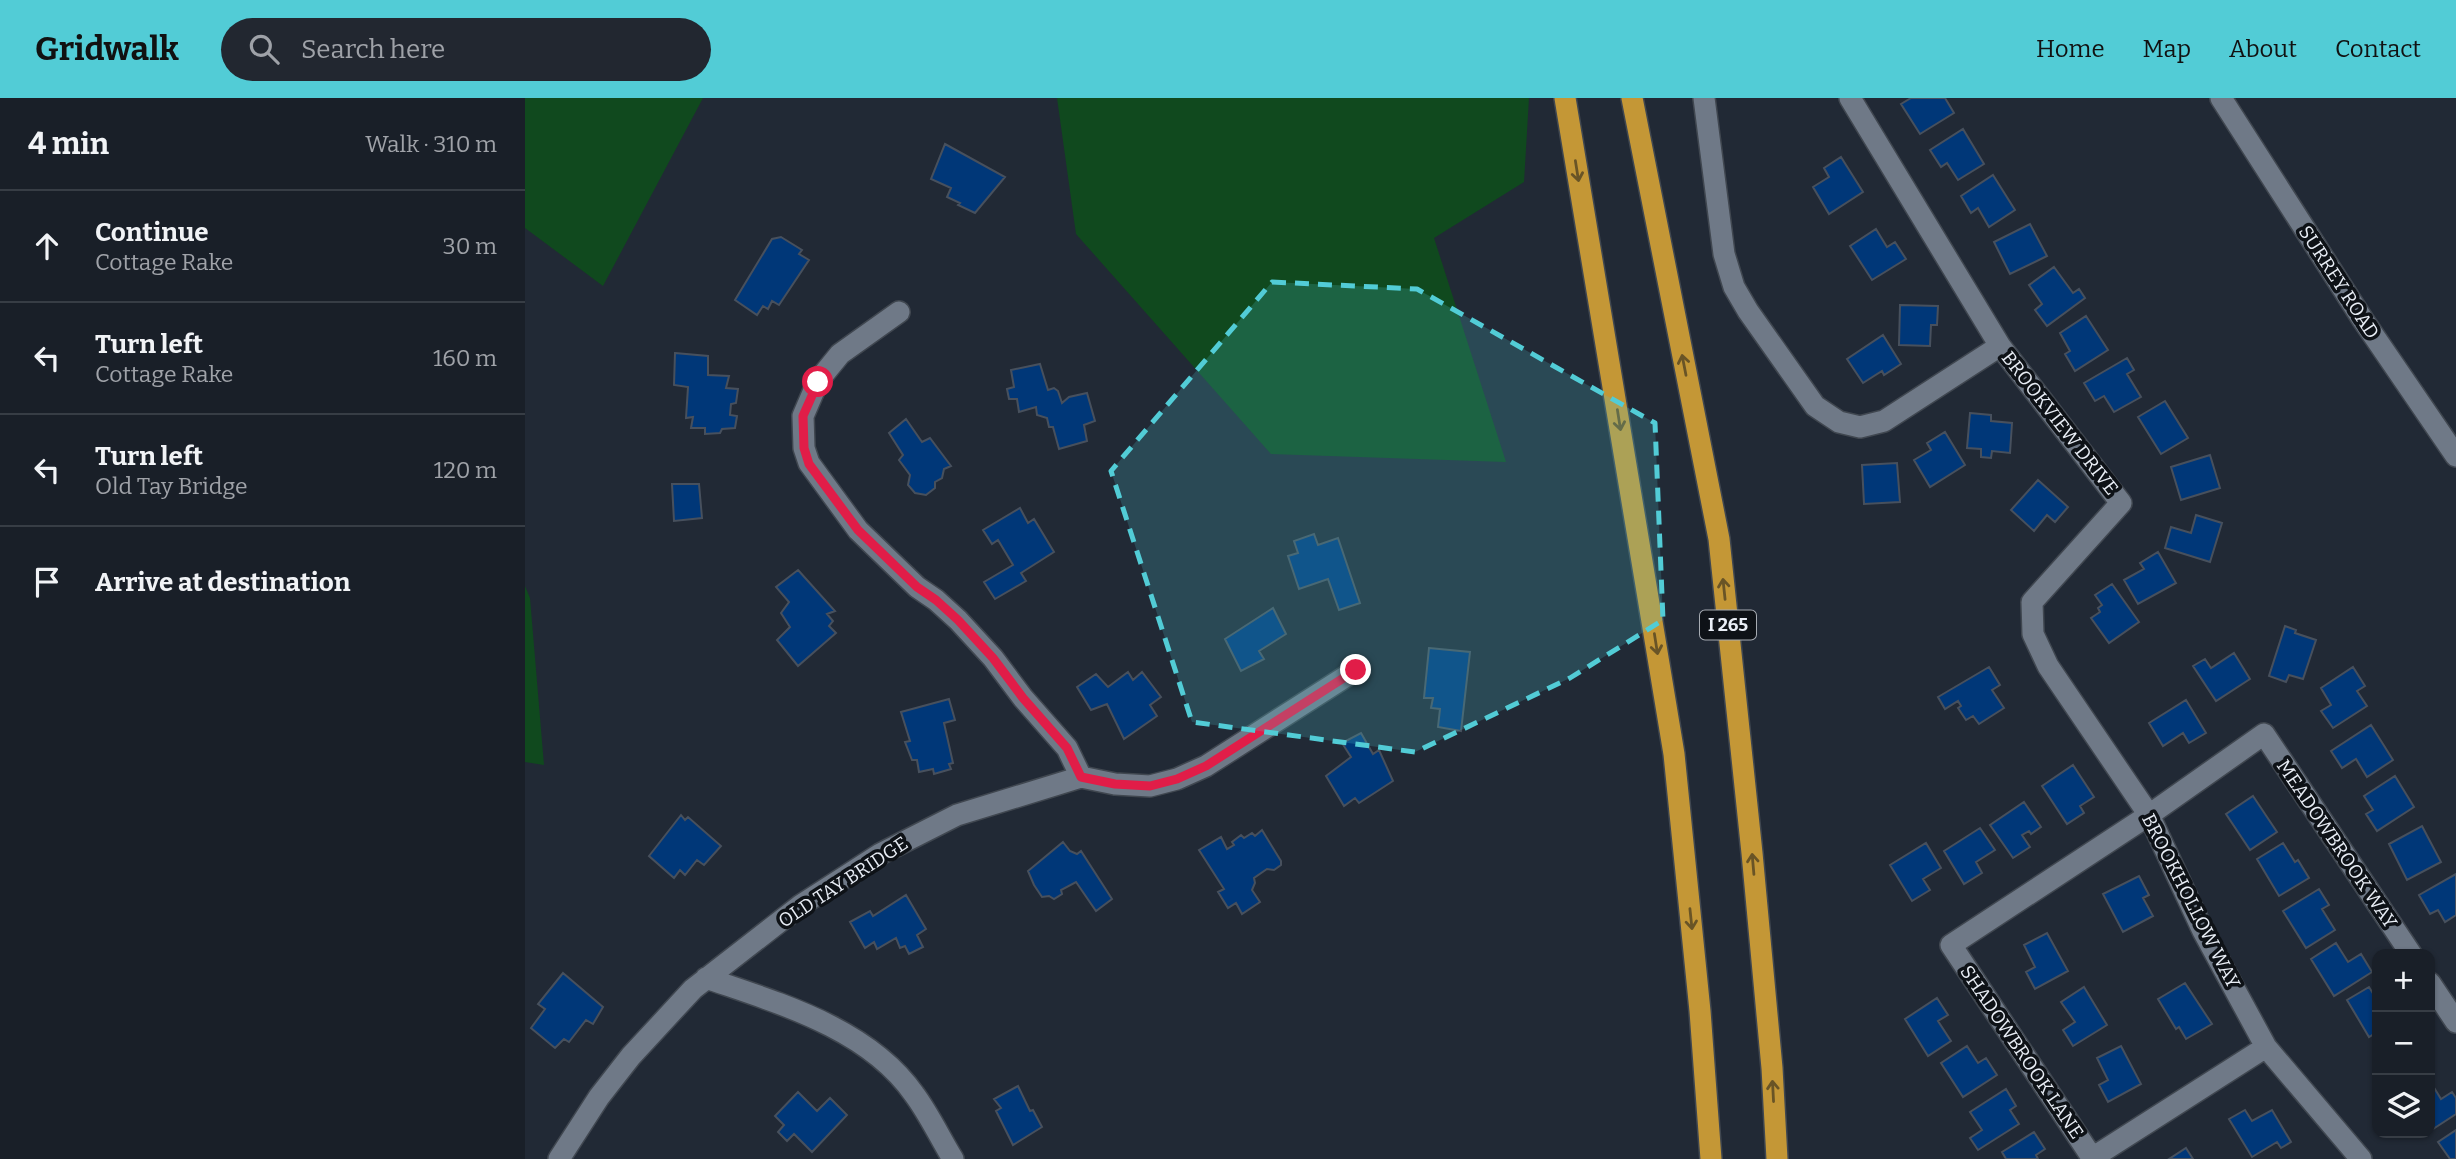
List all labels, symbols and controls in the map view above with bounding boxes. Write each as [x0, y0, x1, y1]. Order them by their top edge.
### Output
search box [221, 18, 711, 81]
text: Gridwalk [35, 29, 179, 69]
icon: search [245, 30, 283, 68]
text: Search here [301, 34, 445, 65]
text: Home [2036, 35, 2105, 63]
text: Map [2143, 35, 2191, 63]
text: About [2229, 35, 2297, 63]
text: Contact [2335, 35, 2421, 63]
text: 4 min [28, 126, 109, 162]
text: Walk · 310 m [365, 130, 497, 158]
one-way arrow [1571, 160, 1584, 182]
text: Continue [95, 217, 209, 248]
street label: SURREY ROAD [2294, 221, 2384, 343]
icon: ahead [28, 227, 66, 265]
text: 30 m [443, 232, 497, 260]
text: Cottage Rake [95, 248, 233, 276]
text: Turn left [95, 329, 203, 360]
icon: left [28, 339, 66, 377]
text: 160 m [433, 344, 497, 372]
street label: BROOKVIEW DRIVE [1997, 347, 2123, 499]
one-way arrow [1677, 354, 1691, 377]
text: Cottage Rake [95, 360, 233, 388]
route start [802, 366, 833, 397]
one-way arrow [1613, 408, 1626, 431]
text: Turn left [95, 441, 203, 472]
icon: left [28, 451, 66, 489]
text: 120 m [434, 456, 497, 484]
text: Old Tay Bridge [95, 472, 248, 500]
icon: arrive [28, 563, 66, 601]
text: Arrive at destination [95, 567, 350, 598]
one-way arrow [1717, 578, 1730, 601]
road number: I 265 [1700, 610, 1756, 640]
one-way arrow [1650, 633, 1663, 655]
route end [1340, 654, 1371, 685]
street label: MEADOWBROOK WAY [2272, 755, 2402, 933]
street label: BROOKHOLLOW WAY [2137, 810, 2245, 993]
street label: OLD TAY BRIDGE [774, 832, 912, 932]
one-way arrow [1746, 853, 1759, 876]
one-way arrow [1685, 907, 1698, 929]
map controls [2372, 949, 2435, 1138]
button: + [2372, 949, 2435, 1012]
street label: SHADOWBROOK LANE [1955, 961, 2089, 1143]
button: − [2372, 1012, 2435, 1075]
button: layers [2372, 1075, 2435, 1138]
one-way arrow [1767, 1080, 1780, 1103]

